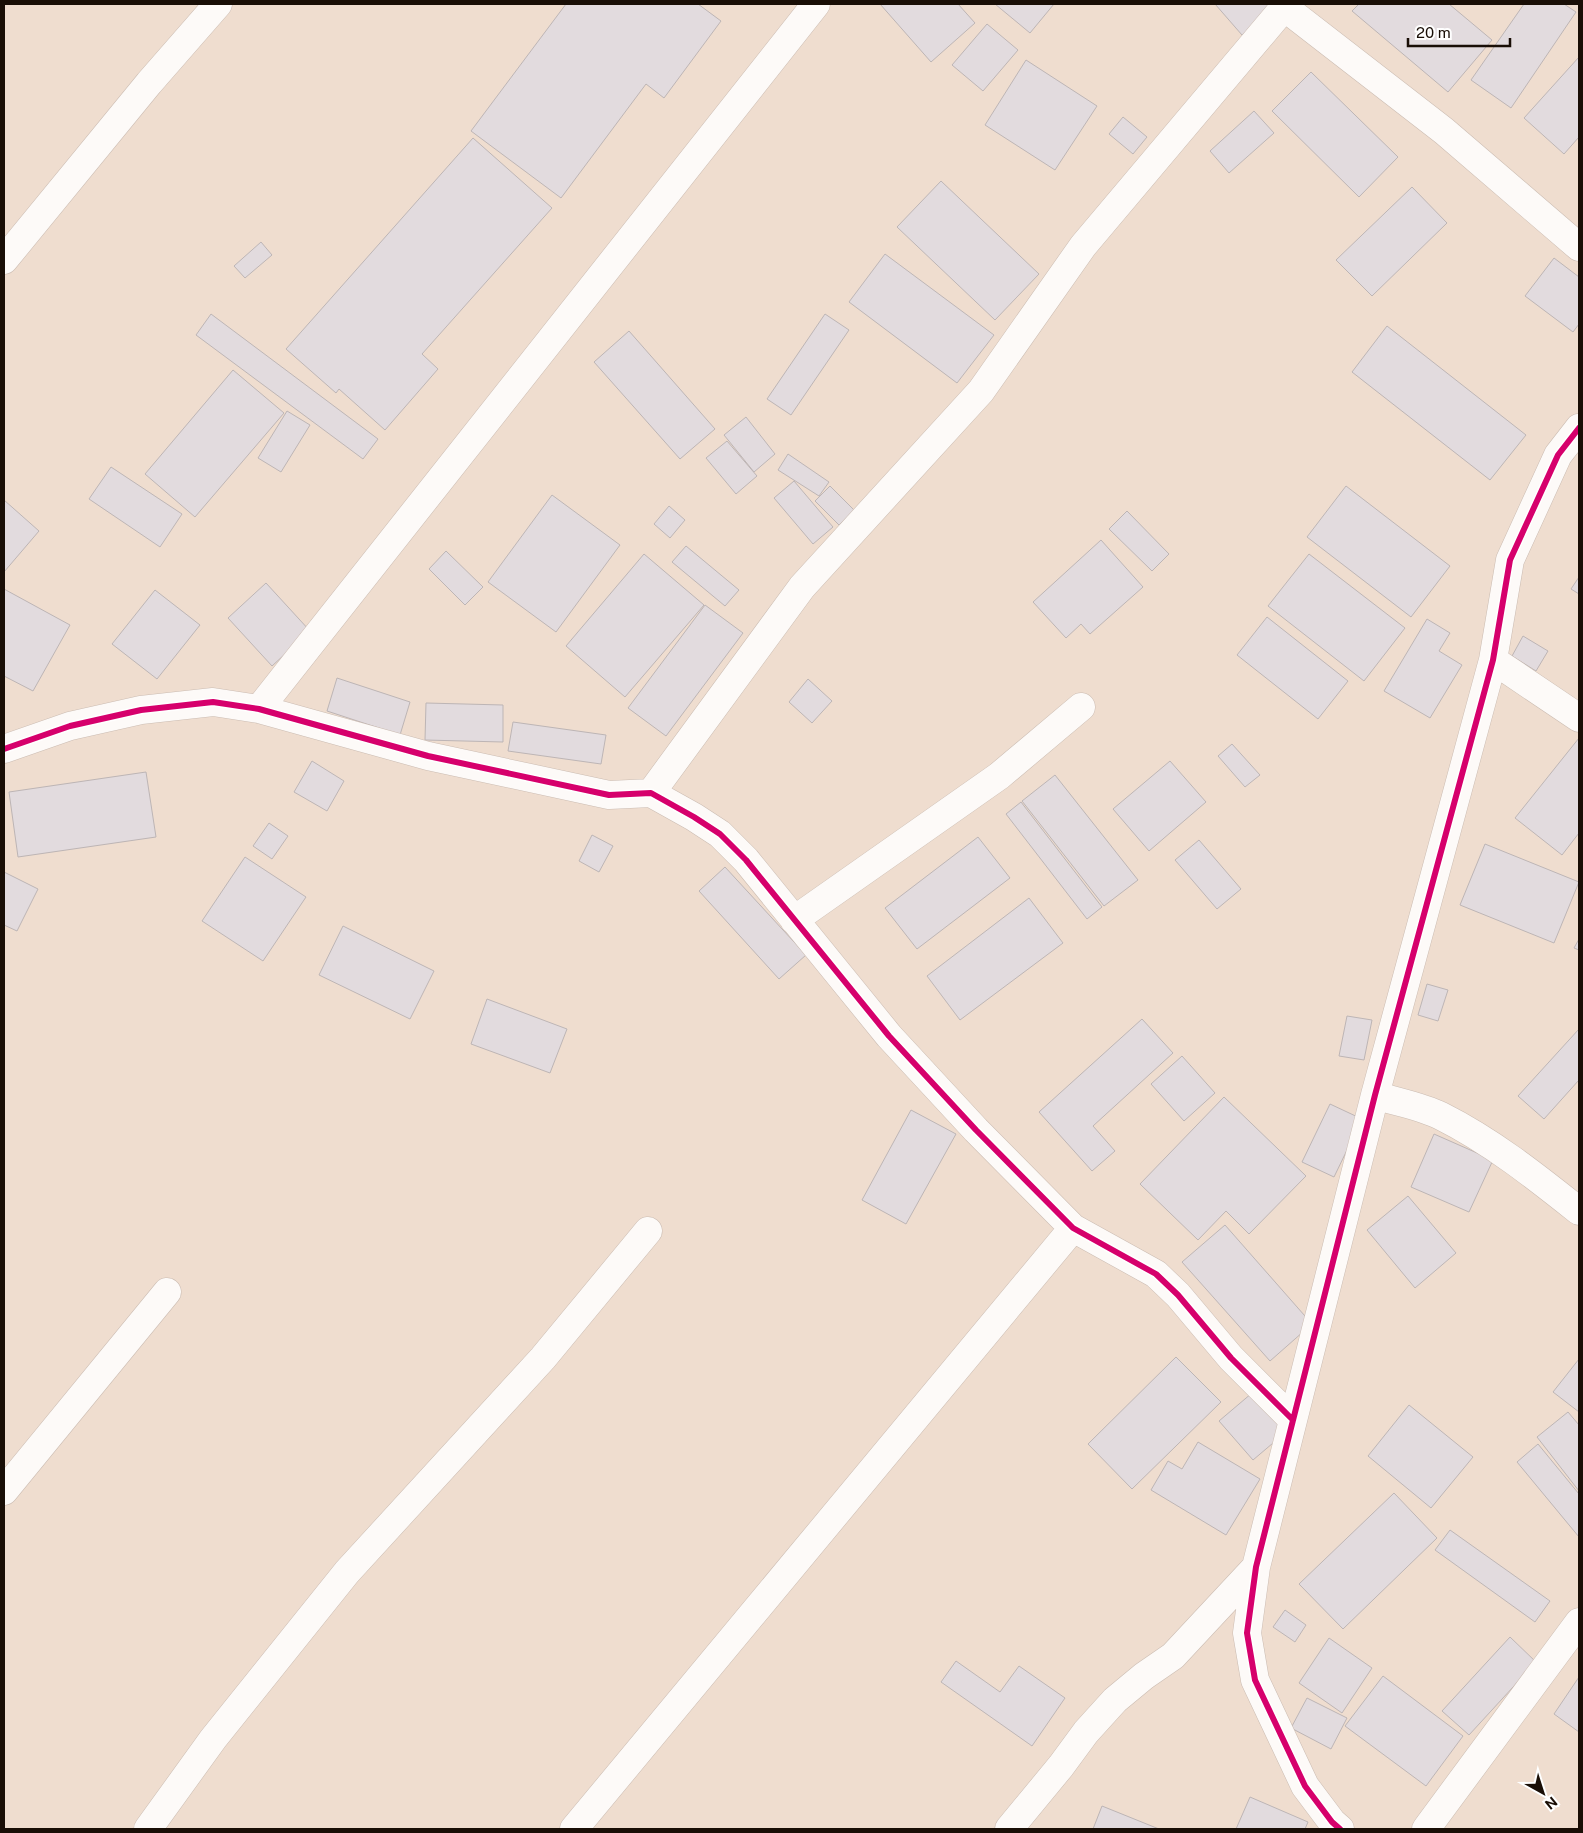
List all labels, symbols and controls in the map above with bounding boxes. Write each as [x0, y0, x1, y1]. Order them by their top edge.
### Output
scale bar [1408, 15, 1510, 47]
text: 20 m [1416, 24, 1451, 41]
north arrow [1518, 1768, 1568, 1818]
text: N [1542, 1793, 1560, 1813]

